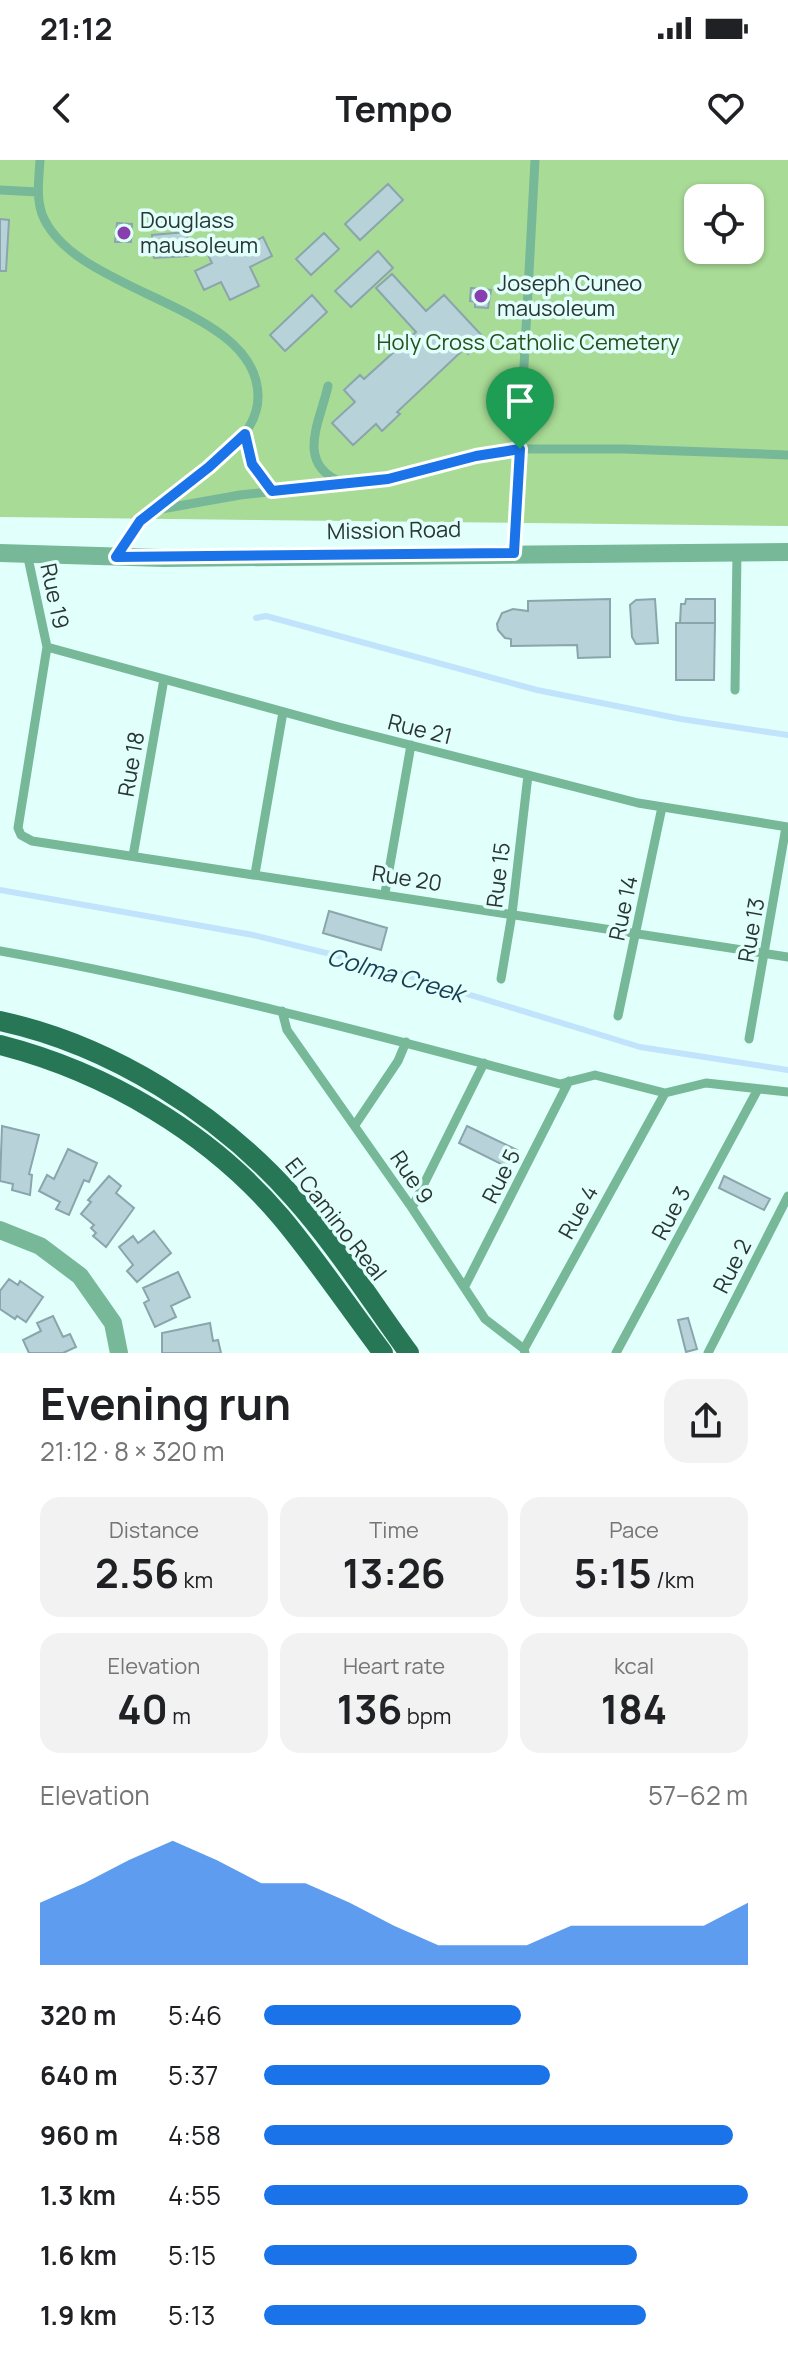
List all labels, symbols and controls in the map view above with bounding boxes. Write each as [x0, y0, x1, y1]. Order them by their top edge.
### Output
text: 21:12 [40, 8, 112, 49]
text: Tempo [336, 84, 452, 133]
icon: back [40, 86, 84, 130]
icon: heart [704, 86, 748, 130]
map controls [684, 184, 764, 264]
button: locate [684, 184, 764, 264]
place label: Douglass mausoleum [140, 205, 258, 260]
marker: Douglass mausoleum [115, 224, 133, 242]
place label: Joseph Cuneo mausoleum [497, 268, 642, 323]
marker: Joseph Cuneo mausoleum [472, 287, 490, 305]
park label: Holy Cross Catholic Cemetery [376, 327, 680, 357]
pin [486, 367, 554, 449]
icon: arrive [498, 379, 542, 423]
street label: Mission Road [326, 514, 462, 546]
street label: Rue 19 [33, 560, 77, 632]
street label: Rue 21 [385, 707, 455, 751]
street label: Rue 18 [111, 729, 151, 799]
street label: Rue 15 [479, 841, 517, 909]
street label: Rue 20 [370, 858, 444, 898]
street label: Rue 14 [601, 873, 645, 943]
street label: Rue 13 [731, 895, 771, 965]
water label: Colma Creek [324, 939, 471, 1010]
street label: Rue 5 [475, 1144, 527, 1208]
street label: Rue 9 [383, 1145, 441, 1209]
street label: El Camino Real [279, 1151, 393, 1287]
street label: Rue 4 [551, 1180, 605, 1244]
street label: Rue 3 [645, 1181, 697, 1245]
street label: Rue 2 [706, 1234, 758, 1298]
text: Evening run [40, 1373, 291, 1433]
button: share [664, 1379, 748, 1463]
text: 21:12 · 8 × 320 m [40, 1433, 224, 1469]
text: Distance [109, 1515, 199, 1545]
text: Time [369, 1515, 419, 1545]
text: Pace [609, 1515, 659, 1545]
text: 2.56 [95, 1545, 179, 1600]
text: 13:26 [342, 1545, 446, 1600]
text: 5:15 [574, 1545, 652, 1600]
text: km [179, 1565, 213, 1595]
text: /km [652, 1565, 694, 1595]
text: Elevation [108, 1651, 200, 1681]
text: Heart rate [343, 1651, 445, 1681]
text: kcal [614, 1651, 654, 1681]
text: 40 [117, 1681, 168, 1736]
text: 136 [337, 1681, 402, 1736]
text: 184 [601, 1681, 667, 1736]
text: m [168, 1701, 191, 1731]
text: bpm [402, 1701, 451, 1731]
text: Elevation [40, 1777, 150, 1813]
text: 57–62 m [648, 1777, 748, 1813]
text: 320 m [40, 1997, 116, 2033]
text: 5:46 [168, 1997, 222, 2033]
text: 640 m [40, 2057, 118, 2093]
text: 5:37 [168, 2057, 218, 2093]
text: 960 m [40, 2117, 118, 2153]
text: 4:58 [168, 2117, 221, 2153]
text: 1.3 km [40, 2177, 116, 2213]
text: 4:55 [168, 2177, 221, 2213]
text: 1.6 km [40, 2237, 117, 2273]
text: 5:15 [168, 2237, 216, 2273]
text: 1.9 km [40, 2297, 117, 2333]
text: 5:13 [168, 2297, 215, 2333]

